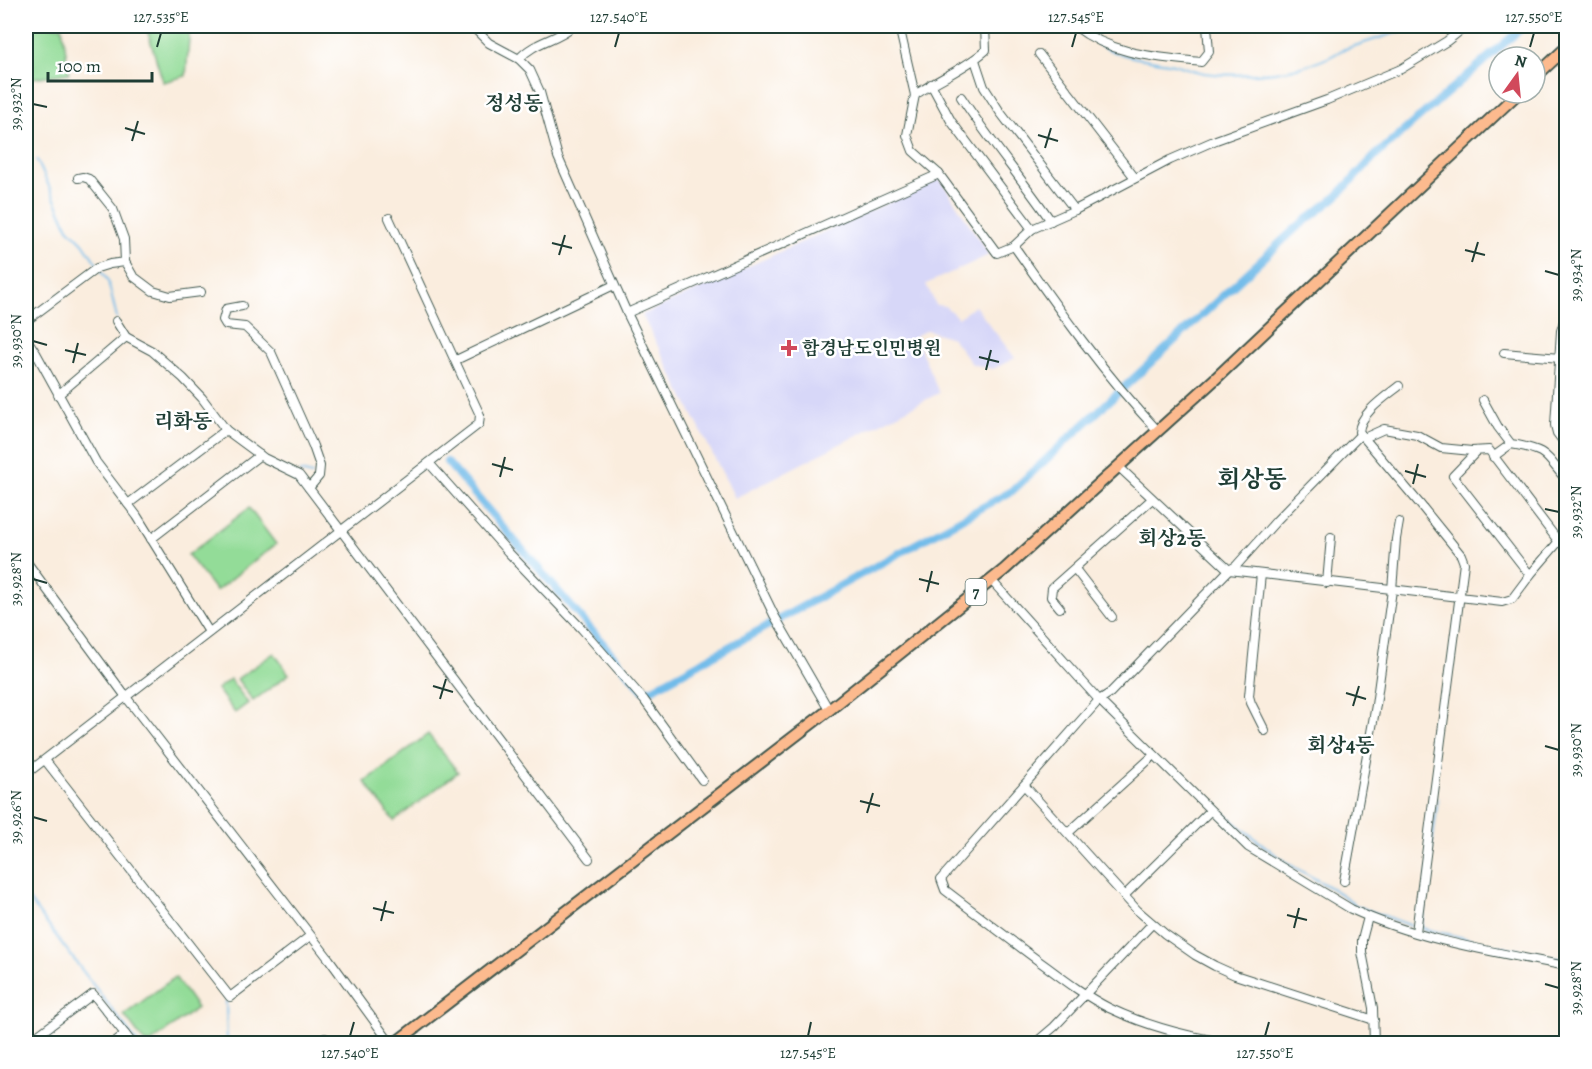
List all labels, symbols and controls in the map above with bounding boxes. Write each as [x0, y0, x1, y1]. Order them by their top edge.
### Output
text: 127.535°E [133, 7, 189, 27]
text: 127.540°E [590, 7, 648, 27]
text: 127.545°E [1048, 7, 1104, 27]
text: 127.550°E [1505, 7, 1563, 27]
scale bar [48, 45, 152, 83]
north arrow [1487, 45, 1547, 105]
text: N [1512, 49, 1529, 74]
text: 100 m [57, 54, 101, 78]
text: 39.932°N [6, 77, 26, 131]
district label: 정성동 [485, 90, 544, 117]
text: 39.934°N [1566, 248, 1586, 301]
text: 39.930°N [6, 314, 26, 368]
place label: 함경남도인민병원 [802, 336, 941, 360]
marker: 함경남도인민병원 [780, 339, 798, 357]
district label: 리화동 [154, 408, 213, 435]
district label: 회상동 [1217, 463, 1287, 495]
text: 39.932°N [1566, 485, 1586, 539]
district label: 회상2동 [1138, 525, 1206, 552]
text: 39.928°N [6, 552, 26, 606]
road number: 7 [966, 579, 986, 605]
text: 39.930°N [1566, 723, 1586, 777]
district label: 회상4동 [1307, 732, 1375, 759]
text: 39.926°N [6, 790, 26, 844]
text: 39.928°N [1566, 961, 1586, 1015]
text: 127.540°E [321, 1043, 379, 1063]
text: 127.545°E [780, 1043, 836, 1063]
text: 127.550°E [1236, 1043, 1294, 1063]

